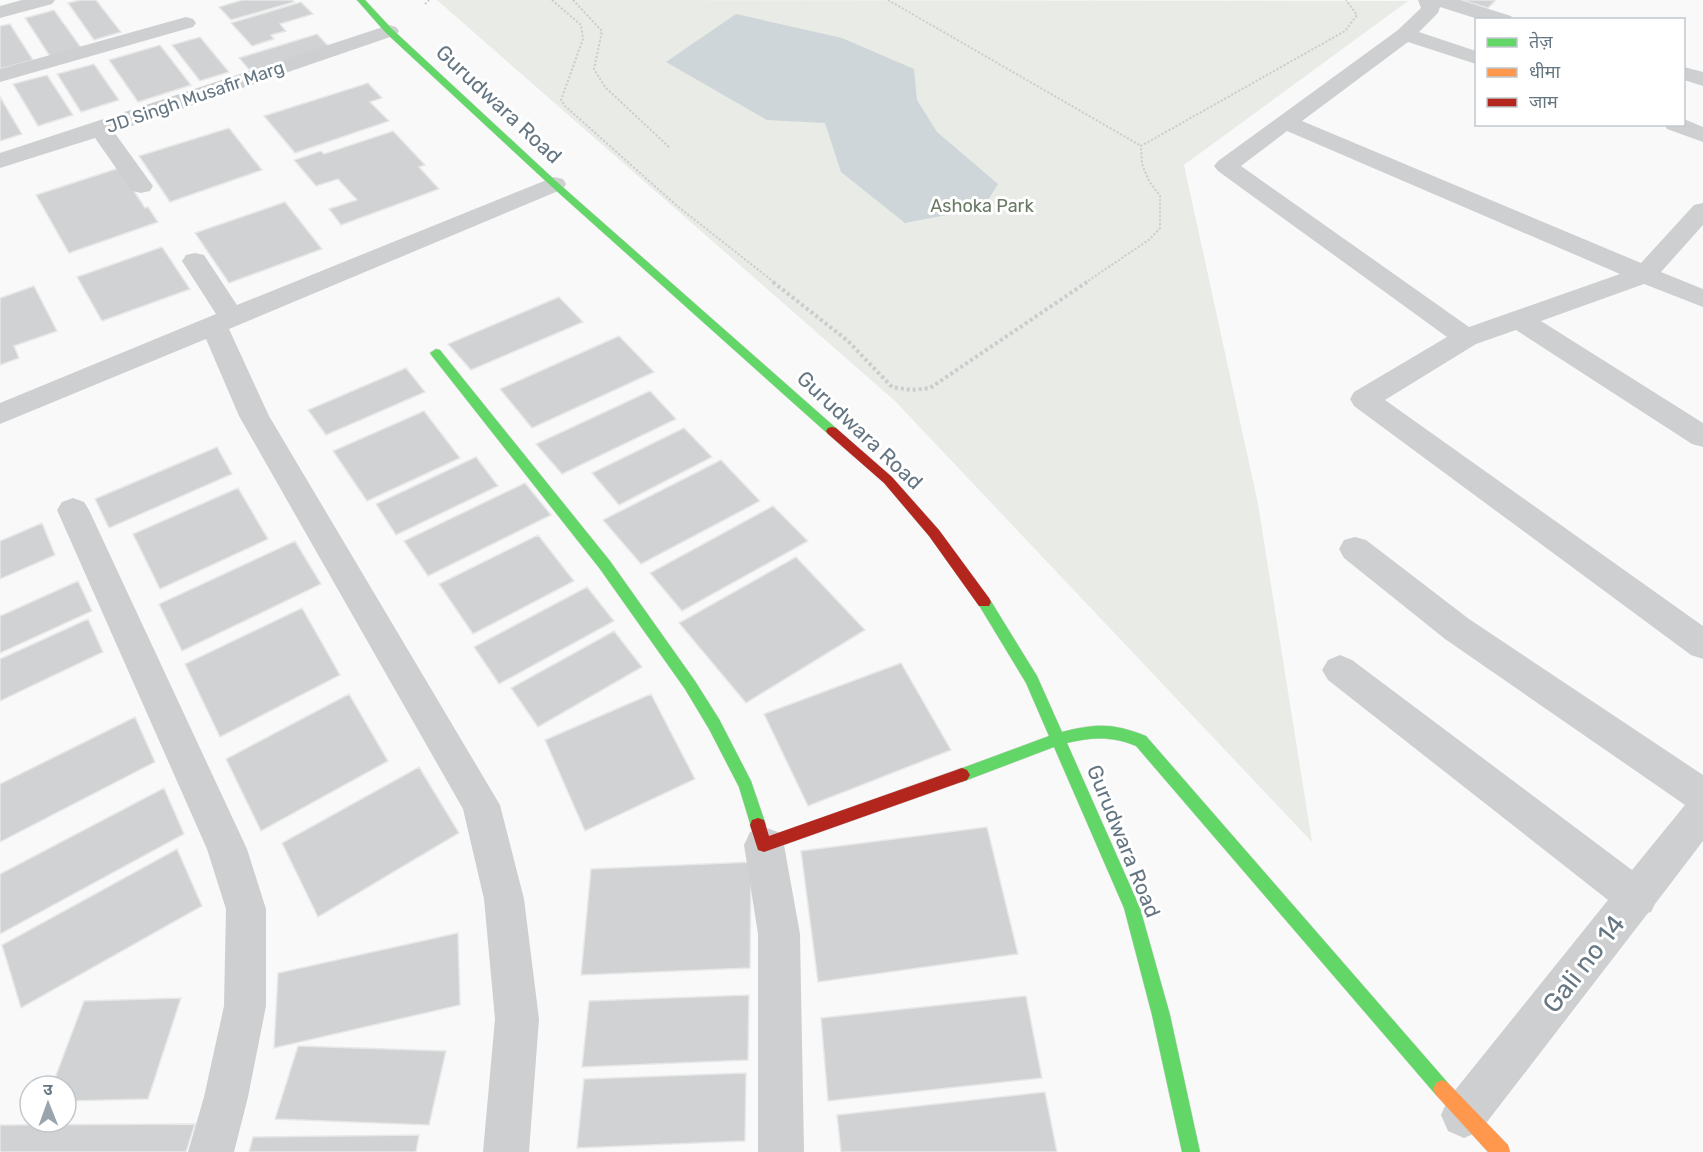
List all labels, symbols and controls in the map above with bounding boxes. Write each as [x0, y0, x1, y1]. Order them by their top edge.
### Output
legend [1475, 18, 1685, 126]
text: तेज़ [1529, 31, 1553, 53]
street label: Gurudwara Road [431, 39, 567, 169]
street label: JD Singh Musafir Marg [103, 56, 287, 138]
text: धीमा [1529, 61, 1560, 83]
text: जाम [1529, 91, 1559, 113]
park label: Ashoka Park [930, 195, 1034, 217]
street label: Gurudwara Road [792, 365, 928, 495]
street label: Gurudwara Road [1082, 761, 1166, 921]
street label: Gali no 14 [1536, 909, 1632, 1019]
north arrow [18, 1074, 78, 1134]
text: उ [43, 1080, 53, 1099]

